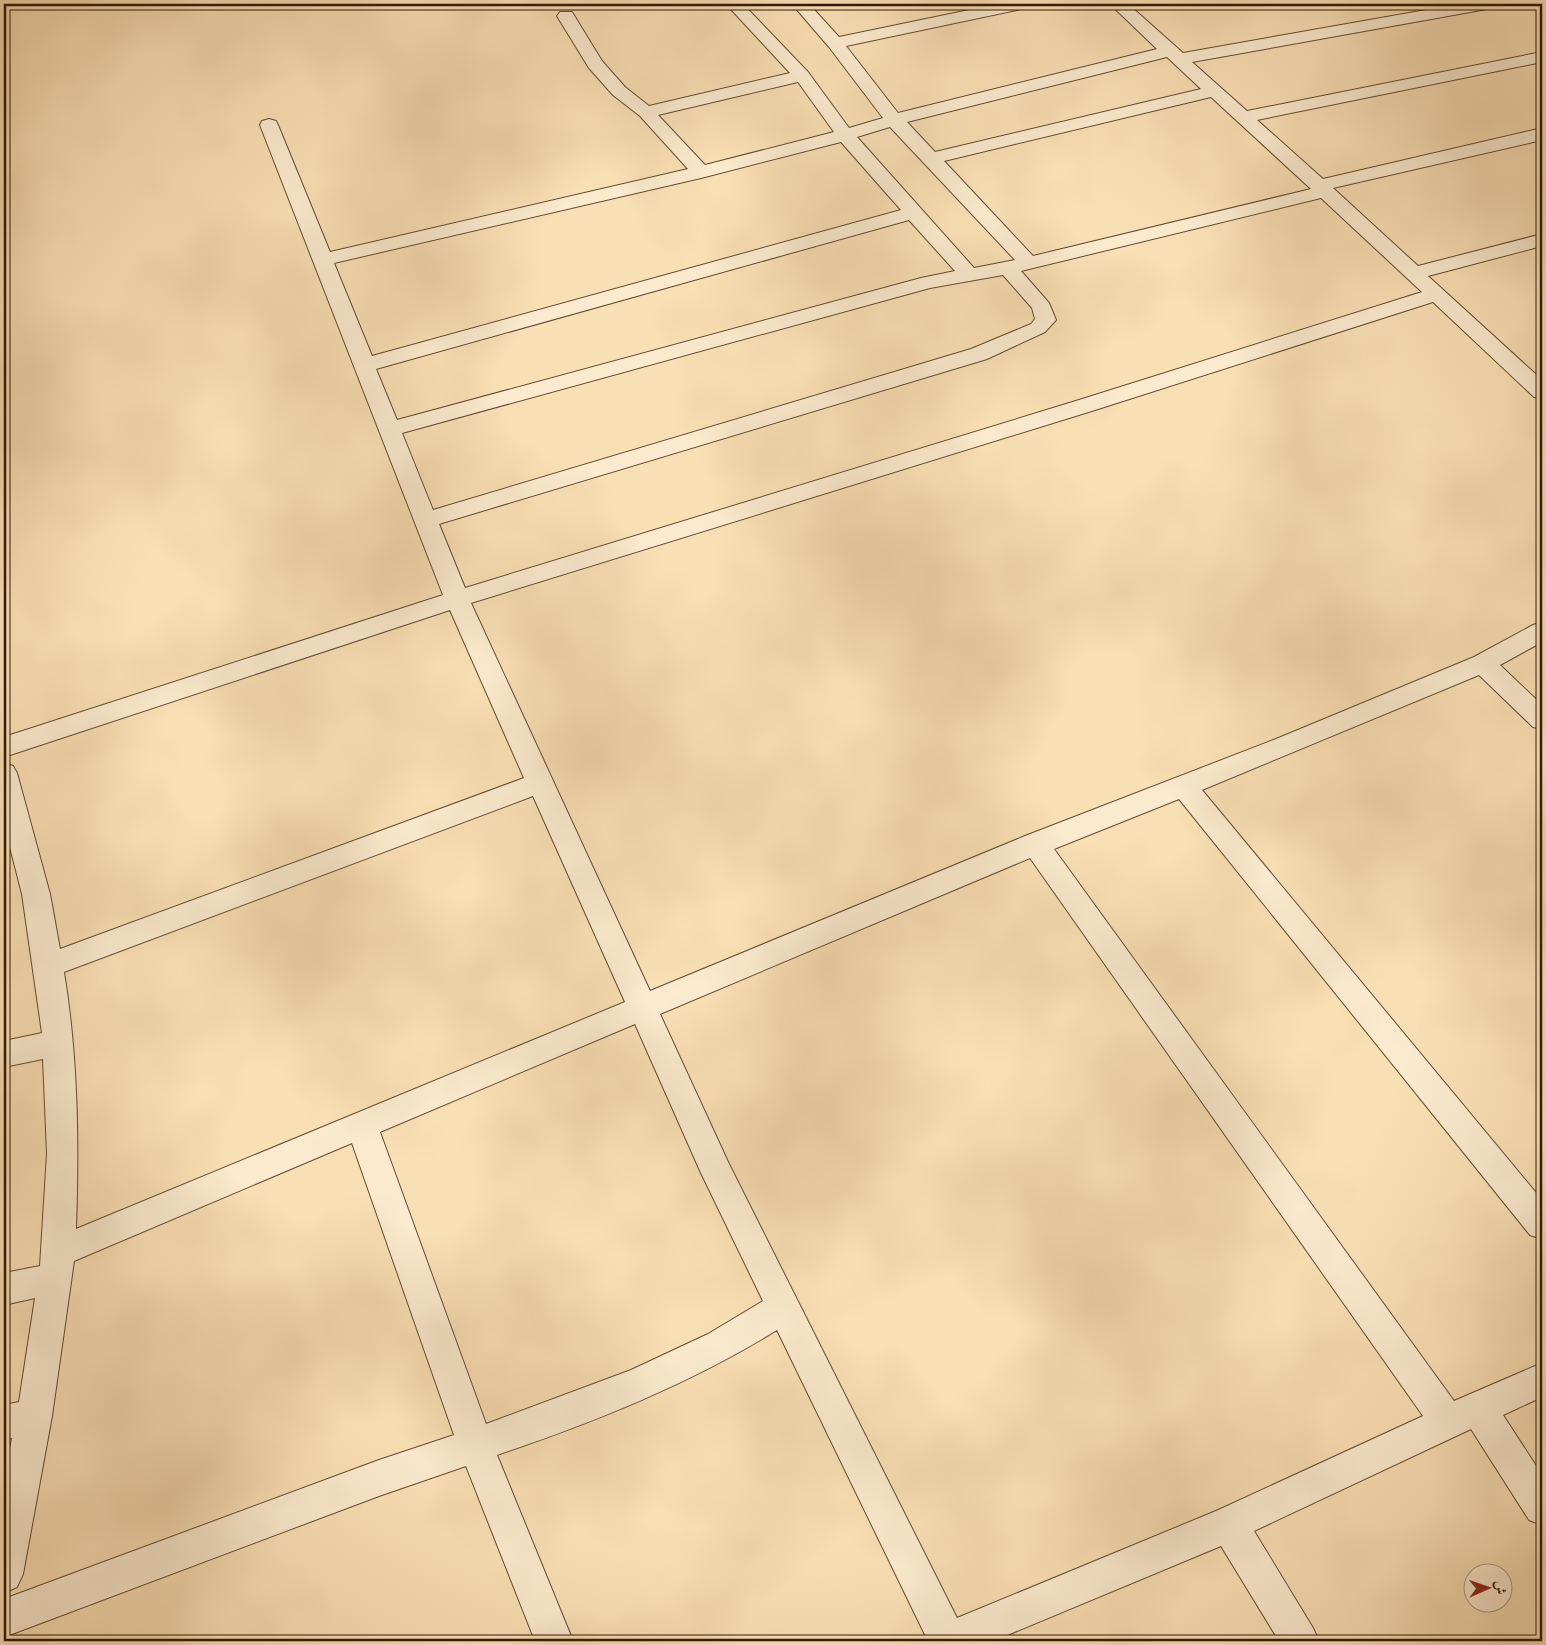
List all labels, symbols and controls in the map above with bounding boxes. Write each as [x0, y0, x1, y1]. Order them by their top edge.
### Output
north arrow [1464, 1562, 1514, 1612]
text: ش [1489, 1580, 1509, 1595]

